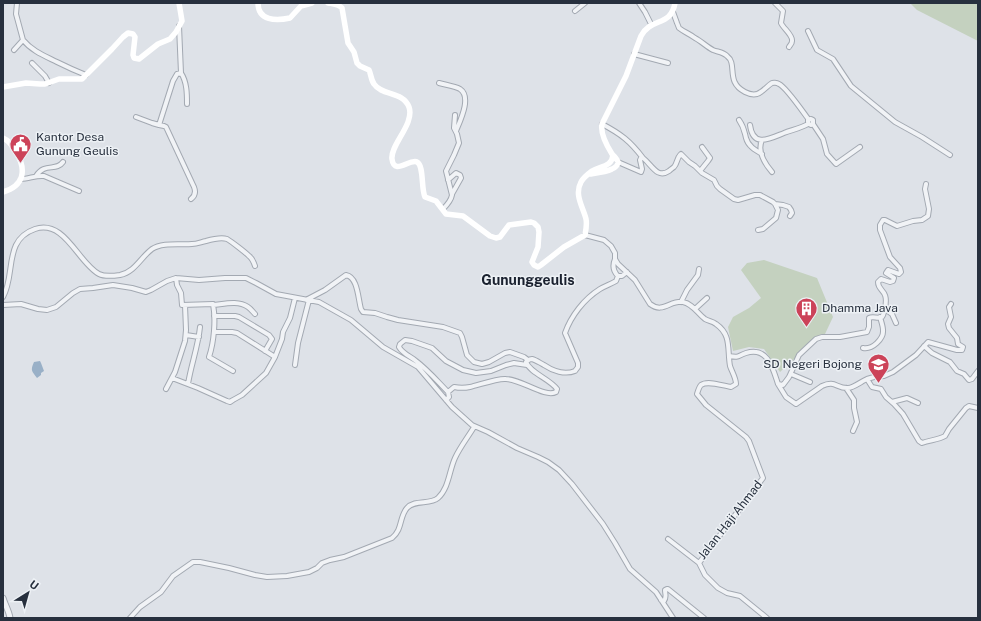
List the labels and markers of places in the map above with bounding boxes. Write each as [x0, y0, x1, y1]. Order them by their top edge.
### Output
place label: Kantor Desa Gunung Geulis [36, 130, 118, 158]
public building icon: Kantor Desa Gunung Geulis [7, 131, 33, 164]
building icon: Dhamma Java [793, 295, 819, 328]
place label: Dhamma Java [822, 301, 898, 315]
school or university icon: SD Negeri Bojong [865, 351, 891, 384]
place label: SD Negeri Bojong [763, 357, 862, 371]

